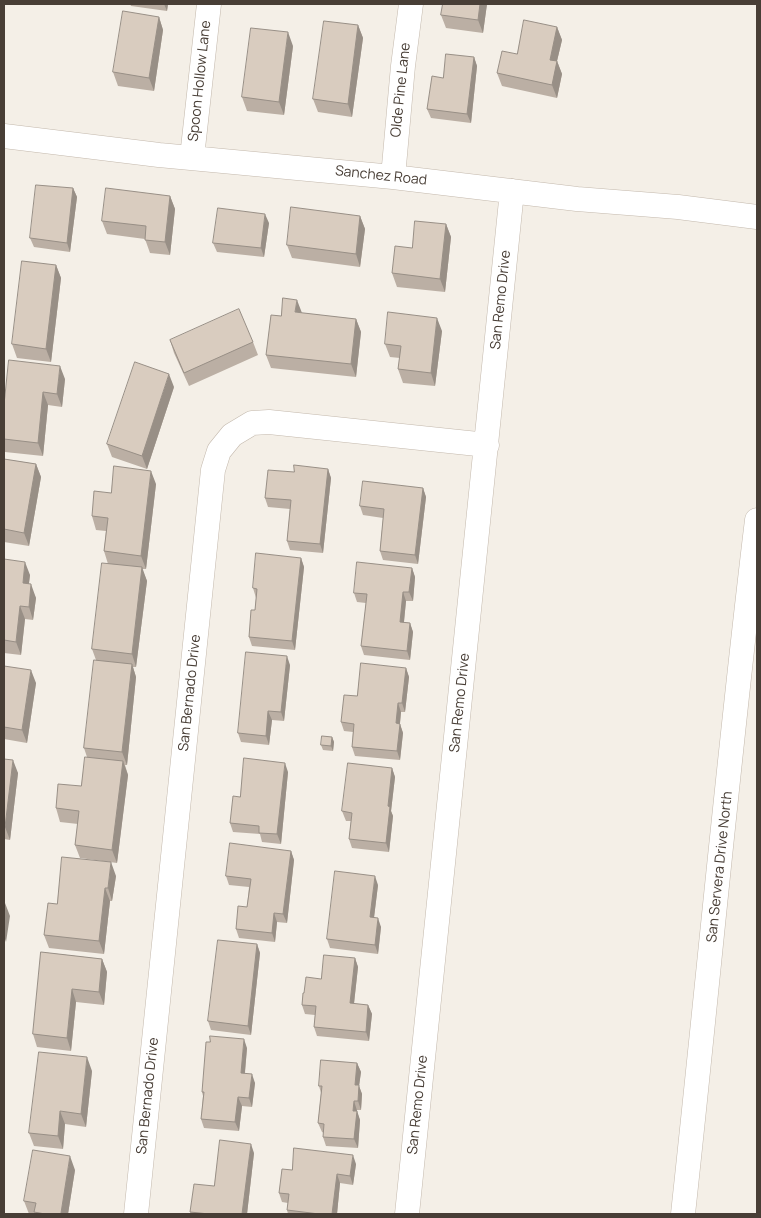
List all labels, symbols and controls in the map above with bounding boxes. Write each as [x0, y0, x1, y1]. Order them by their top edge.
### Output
street label: Spoon Hollow Lane [185, 19, 215, 143]
street label: Olde Pine Lane [388, 42, 414, 138]
street label: Sanchez Road [334, 163, 428, 189]
street label: San Remo Drive [487, 249, 515, 351]
street label: San Bernado Drive [176, 634, 204, 752]
street label: San Remo Drive [446, 652, 474, 754]
street label: San Servera Drive North [704, 790, 736, 944]
street label: San Bernado Drive [134, 1037, 162, 1155]
street label: San Remo Drive [404, 1054, 432, 1156]

